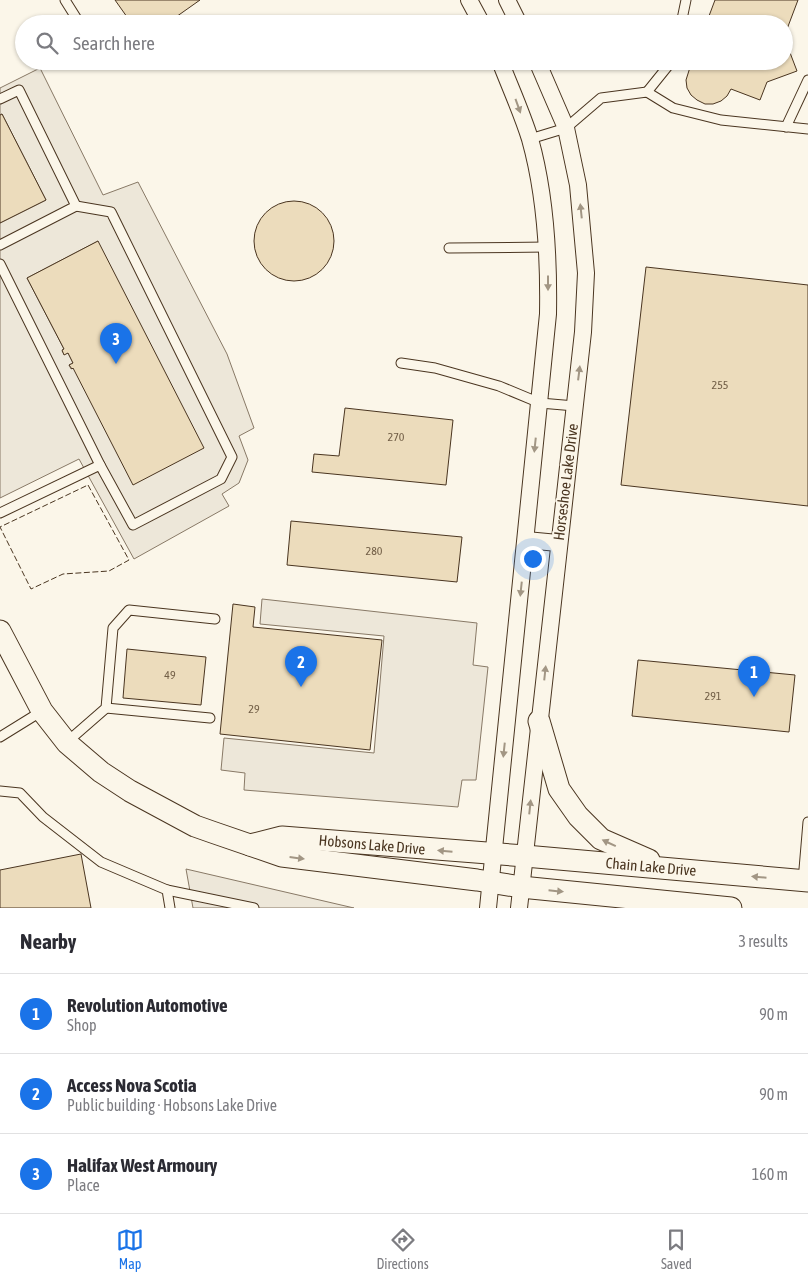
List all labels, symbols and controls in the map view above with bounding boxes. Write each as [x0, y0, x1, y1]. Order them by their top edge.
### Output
search box [15, 15, 793, 70]
icon: search [33, 29, 61, 57]
text: Search here [73, 32, 155, 54]
one-way arrow [515, 99, 522, 114]
one-way arrow [577, 203, 585, 219]
one-way arrow [544, 275, 552, 291]
pin: 3 [100, 323, 132, 364]
one-way arrow [575, 365, 583, 381]
house number: 255 [712, 378, 728, 392]
street label: Horseshoe Lake Drive [550, 422, 581, 541]
house number: 270 [388, 430, 405, 444]
one-way arrow [531, 437, 539, 453]
house number: 280 [366, 544, 383, 558]
your location [520, 546, 546, 572]
one-way arrow [517, 581, 525, 597]
pin: 2 [285, 646, 317, 687]
pin: 1 [738, 656, 770, 697]
one-way arrow [541, 664, 549, 680]
house number: 49 [164, 668, 176, 682]
house number: 291 [705, 689, 722, 703]
house number: 29 [248, 702, 260, 716]
one-way arrow [500, 743, 508, 759]
one-way arrow [526, 799, 534, 815]
street label: Hobsons Lake Drive [318, 831, 426, 858]
one-way arrow [602, 839, 616, 847]
one-way arrow [437, 846, 453, 854]
one-way arrow [289, 854, 305, 862]
street label: Chain Lake Drive [605, 854, 697, 879]
one-way arrow [751, 873, 767, 881]
one-way arrow [548, 887, 564, 895]
text: Nearby [20, 929, 76, 953]
text: 3 results [738, 932, 788, 950]
text: Revolution Automotive [67, 994, 228, 1016]
text: 1 [32, 1005, 40, 1023]
text: 90 m [759, 1005, 788, 1023]
text: Shop [67, 1016, 97, 1034]
text: Access Nova Scotia [67, 1074, 197, 1096]
text: 2 [32, 1085, 40, 1103]
text: 90 m [759, 1085, 788, 1103]
text: Public building · Hobsons Lake Drive [67, 1096, 277, 1114]
text: Halifax West Armoury [67, 1154, 217, 1176]
text: 3 [32, 1165, 40, 1183]
text: 160 m [752, 1165, 788, 1183]
text: Place [67, 1176, 100, 1194]
tab: Map [116, 1226, 144, 1272]
tab: Directions [376, 1226, 429, 1272]
tab: Saved [661, 1226, 692, 1272]

